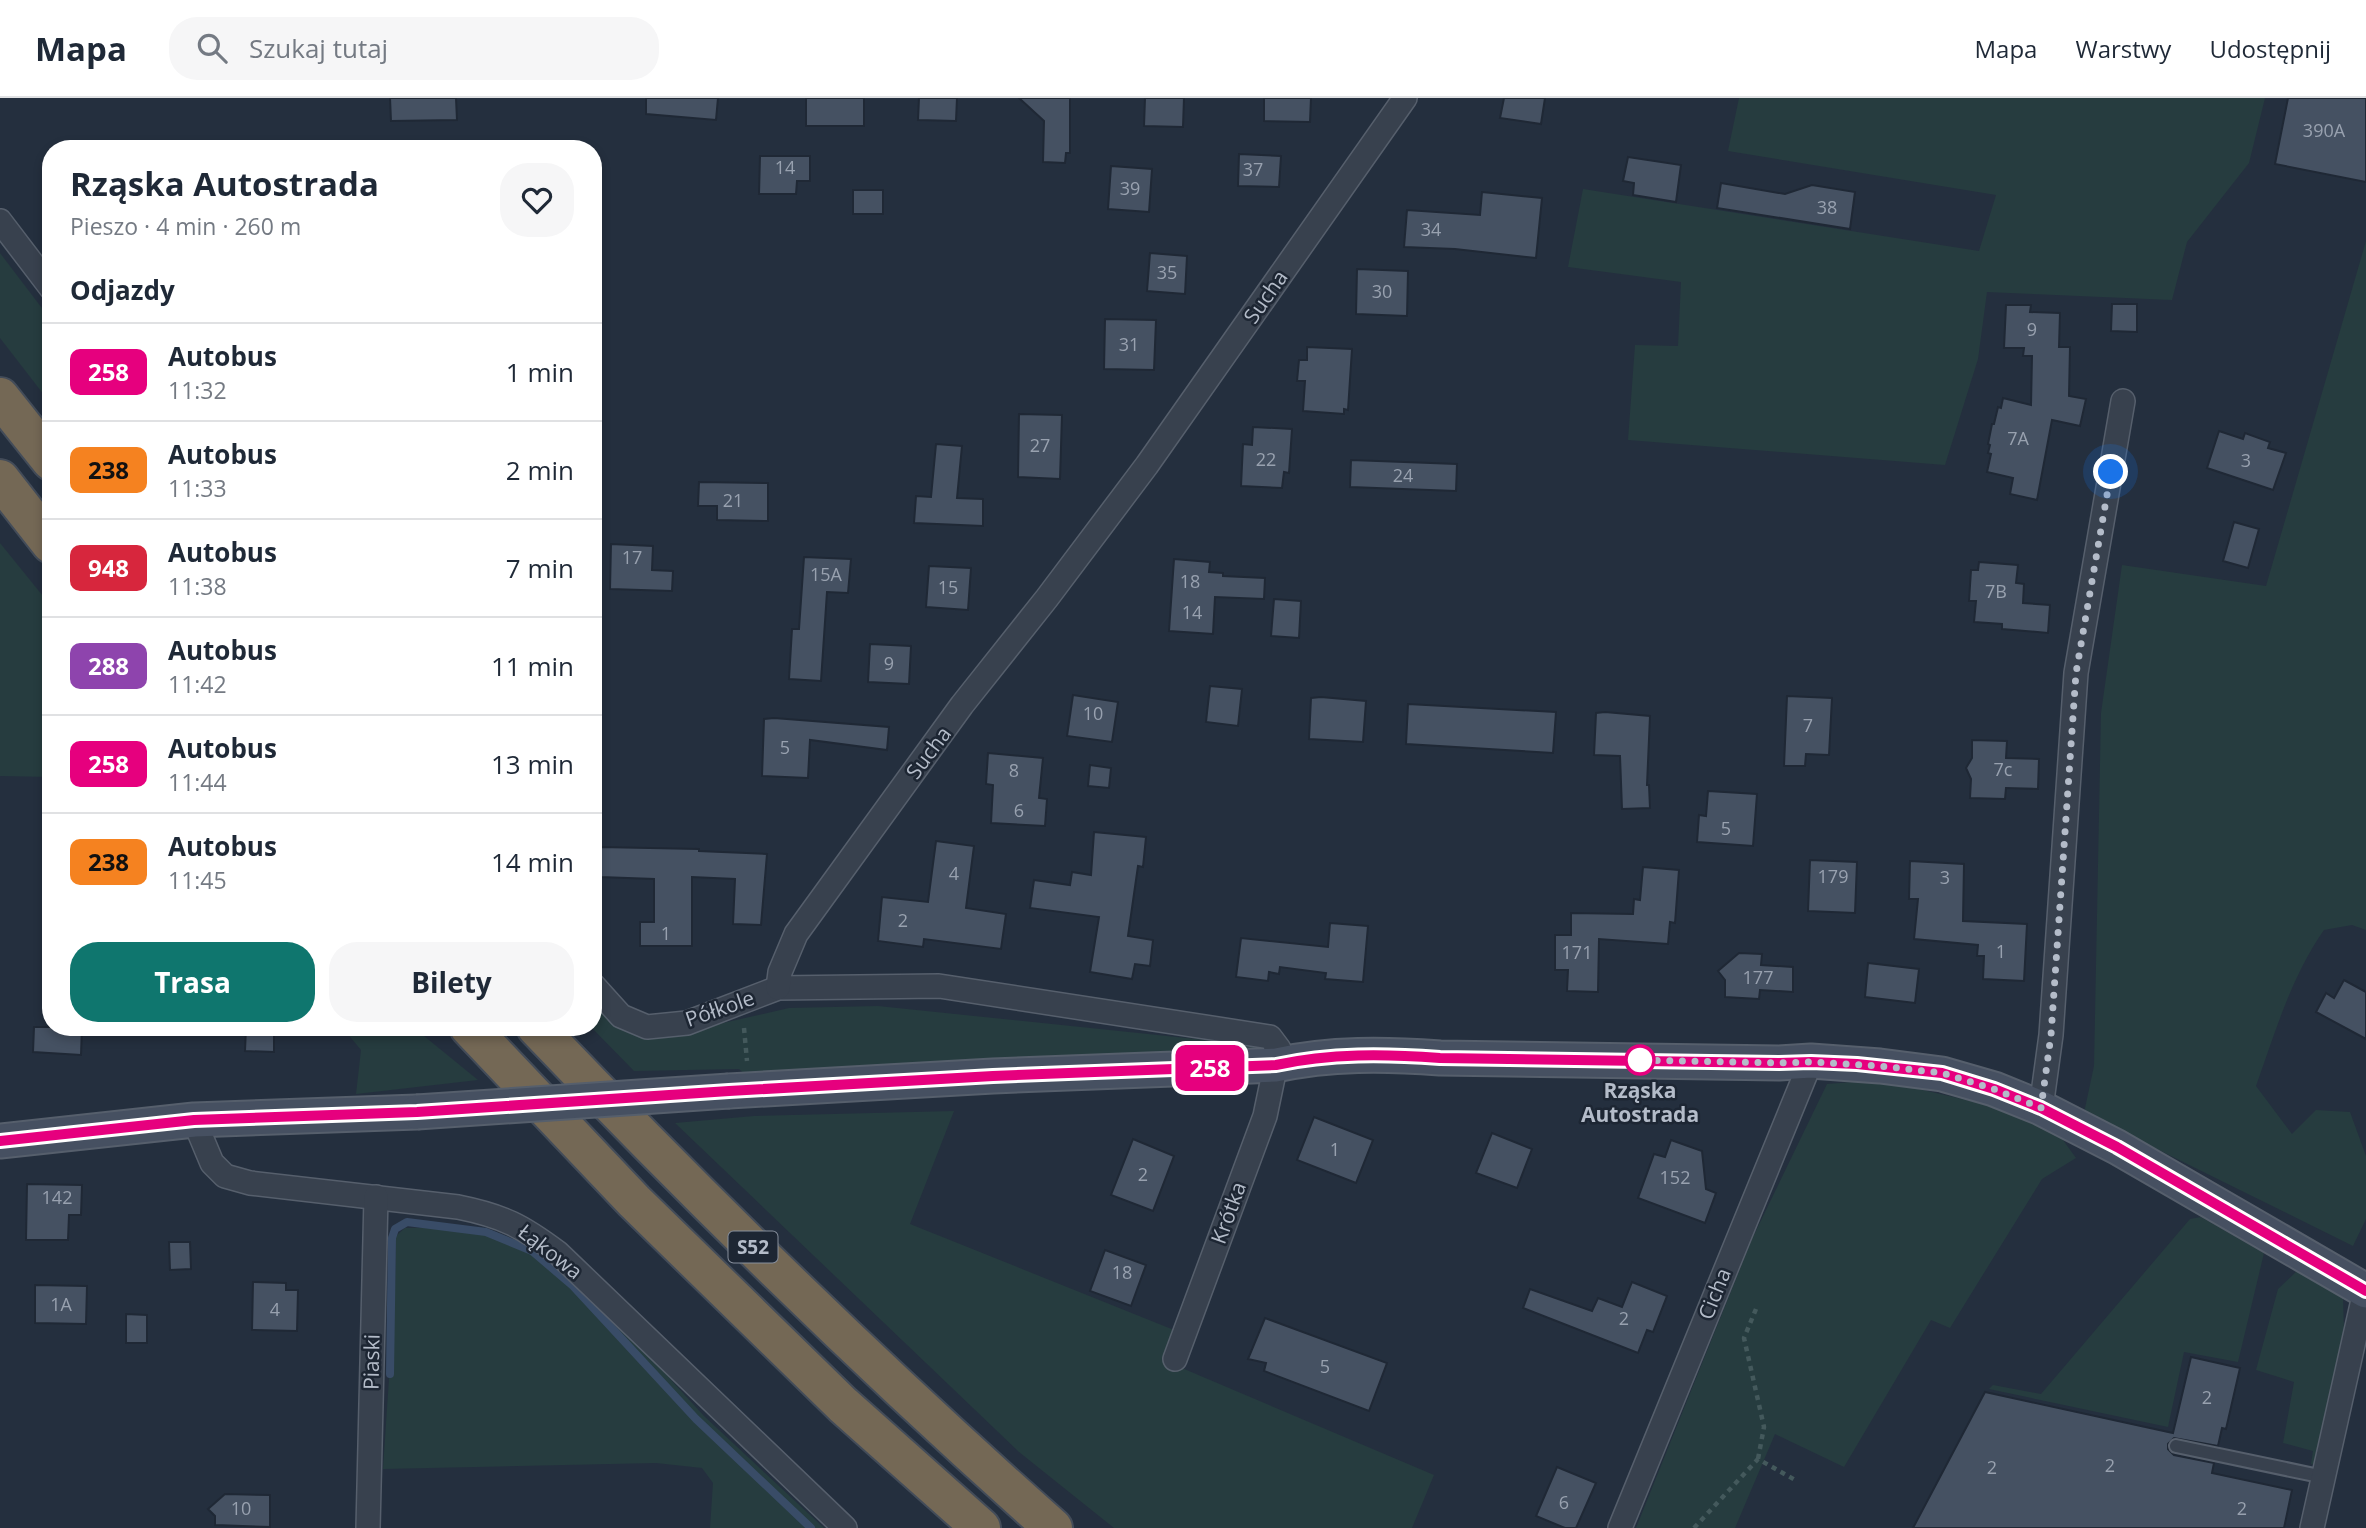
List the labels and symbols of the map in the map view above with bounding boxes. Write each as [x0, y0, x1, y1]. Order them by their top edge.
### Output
house number: 390A [2303, 118, 2346, 142]
house number: 14 [775, 155, 795, 179]
house number: 37 [1243, 157, 1263, 181]
house number: 39 [1120, 176, 1140, 200]
house number: 38 [1817, 195, 1837, 219]
house number: 34 [1421, 217, 1441, 241]
house number: 35 [1157, 260, 1177, 284]
street label: Sucha [1237, 264, 1294, 329]
house number: 30 [1372, 279, 1392, 303]
house number: 9 [2027, 317, 2037, 341]
house number: 31 [1119, 332, 1139, 356]
house number: 7A [2007, 426, 2029, 450]
house number: 27 [1030, 433, 1050, 457]
house number: 22 [1256, 447, 1276, 471]
house number: 3 [2241, 448, 2251, 472]
your location [2093, 454, 2128, 489]
house number: 24 [1393, 463, 1413, 487]
house number: 21 [723, 488, 743, 512]
house number: 17 [622, 545, 642, 569]
house number: 15A [810, 562, 843, 586]
house number: 18 [1180, 569, 1200, 593]
house number: 15 [938, 575, 958, 599]
house number: 7B [1985, 579, 2007, 603]
house number: 14 [1182, 600, 1202, 624]
house number: 9 [884, 651, 894, 675]
house number: 10 [1083, 701, 1103, 725]
house number: 7 [1803, 713, 1813, 737]
street label: Sucha [899, 720, 957, 784]
house number: 5 [780, 735, 790, 759]
house number: 7c [1994, 757, 2013, 781]
house number: 8 [1009, 758, 1019, 782]
house number: 6 [1014, 798, 1024, 822]
house number: 5 [1721, 816, 1731, 840]
house number: 4 [949, 861, 959, 885]
house number: 179 [1818, 864, 1848, 888]
house number: 3 [1940, 865, 1950, 889]
house number: 2 [898, 908, 908, 932]
house number: 1 [661, 921, 671, 945]
house number: 1 [1996, 939, 2006, 963]
house number: 171 [1562, 940, 1592, 964]
house number: 177 [1743, 965, 1773, 989]
street label: Półkole [681, 983, 758, 1033]
line badge: 258 [1170, 1045, 1250, 1091]
marker: Rząska Autostrada [1625, 1045, 1655, 1075]
place label: Rząska Autostrada [1581, 1076, 1699, 1128]
house number: 1 [1330, 1137, 1340, 1161]
house number: 2 [1138, 1162, 1148, 1186]
house number: 152 [1660, 1165, 1690, 1189]
street label: Krótka [1204, 1178, 1252, 1248]
house number: 142 [42, 1185, 72, 1209]
street label: Łąkowa [513, 1217, 588, 1285]
road number: S52 [728, 1232, 778, 1262]
house number: 18 [1112, 1260, 1132, 1284]
street label: Cicha [1691, 1264, 1737, 1324]
house number: 1A [50, 1292, 72, 1316]
house number: 4 [270, 1297, 280, 1321]
house number: 2 [1619, 1306, 1629, 1330]
street label: Piaski [357, 1334, 385, 1390]
house number: 5 [1320, 1354, 1330, 1378]
house number: 2 [2202, 1385, 2212, 1409]
house number: 2 [2105, 1453, 2115, 1477]
house number: 2 [1987, 1455, 1997, 1479]
house number: 6 [1559, 1490, 1569, 1514]
house number: 10 [231, 1496, 251, 1520]
house number: 2 [2237, 1496, 2247, 1520]

